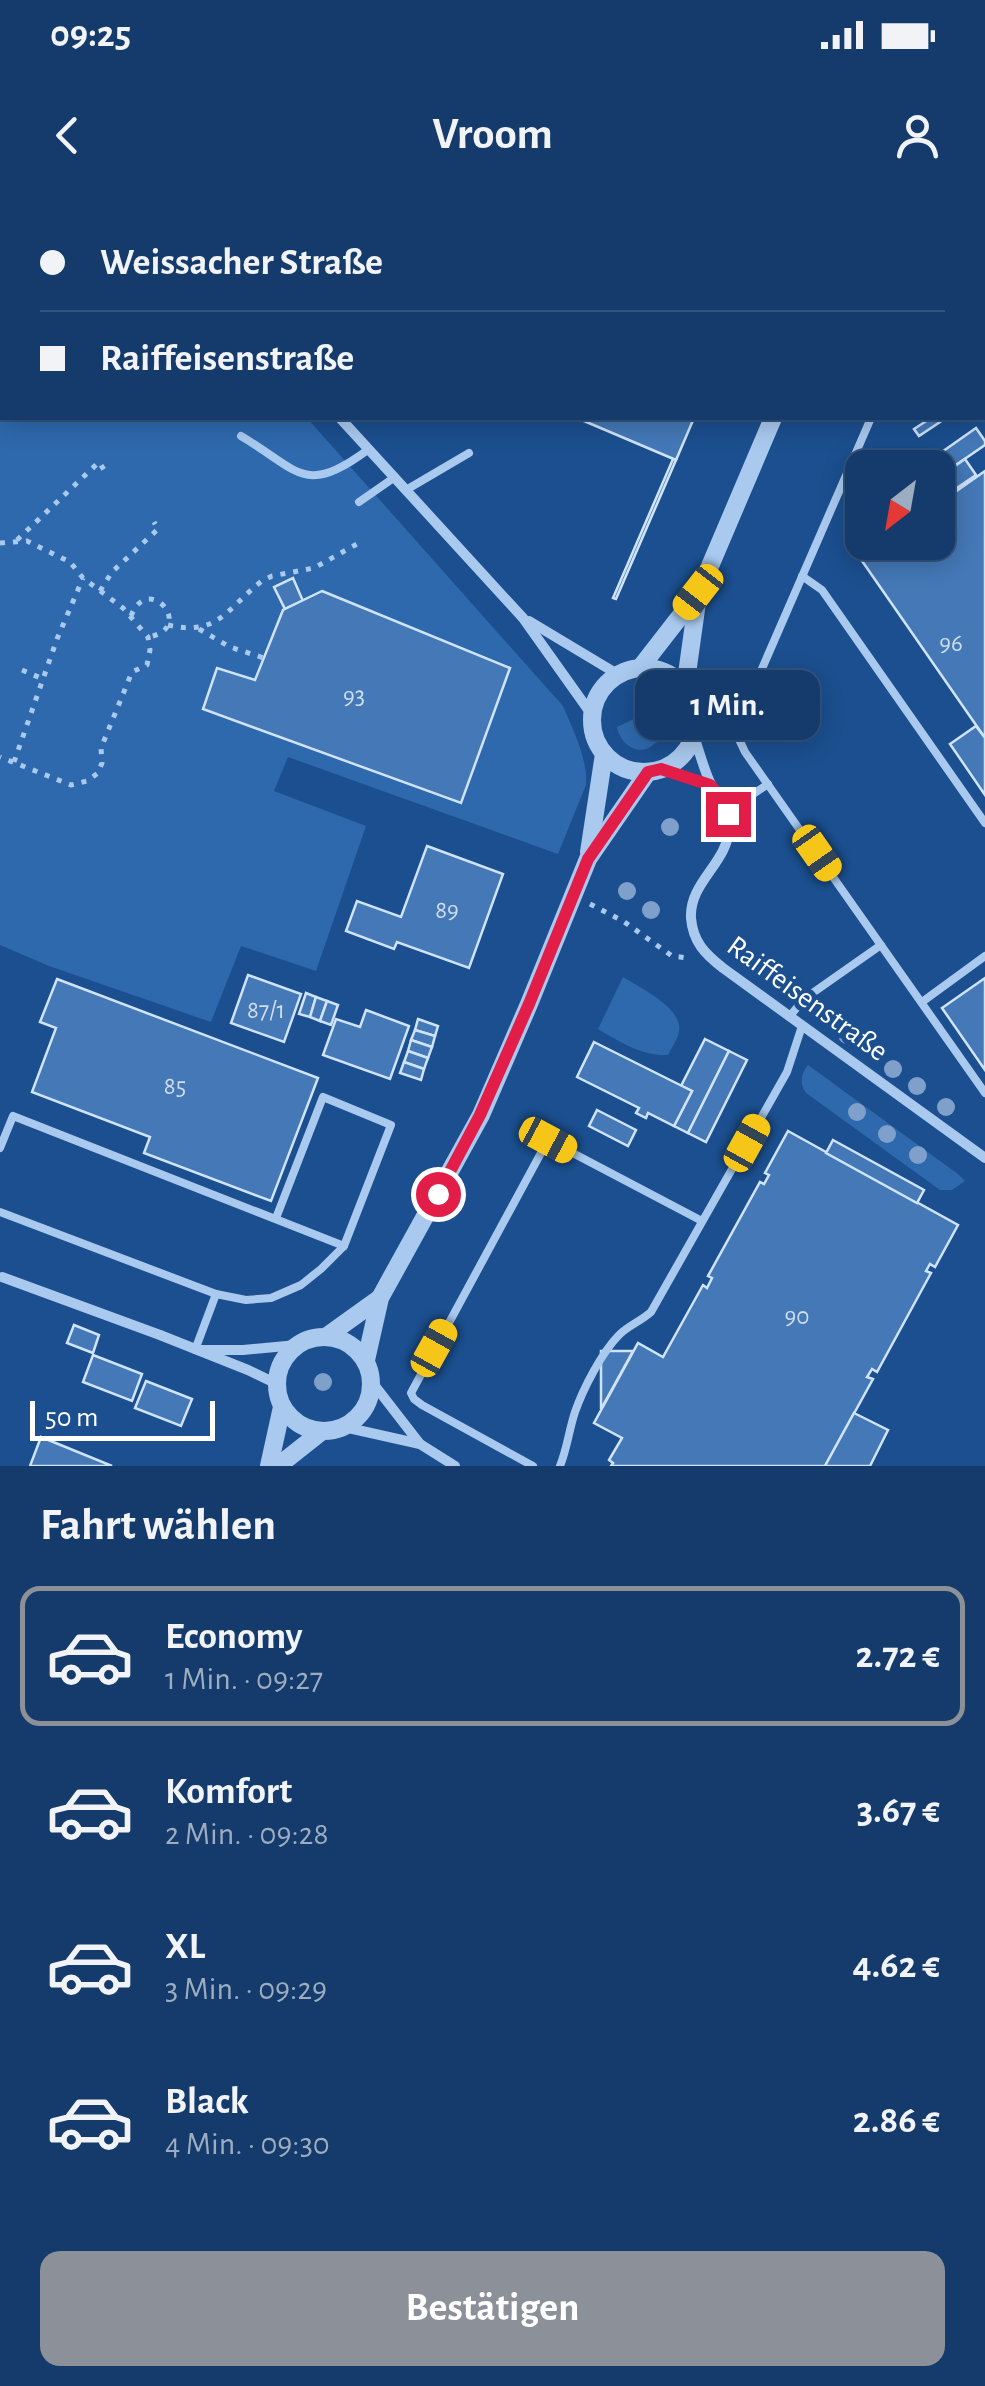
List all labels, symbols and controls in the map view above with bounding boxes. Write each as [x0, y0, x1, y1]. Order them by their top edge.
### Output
text: 09:25 [50, 16, 131, 54]
icon: back [40, 108, 95, 163]
icon: person [890, 108, 945, 163]
text: Vroom [432, 112, 553, 157]
text: Weissacher Straße [100, 244, 383, 282]
text: Raiffeisenstraße [100, 340, 354, 378]
north arrow [845, 450, 955, 560]
map controls [845, 450, 955, 560]
car [668, 559, 728, 625]
house number: 96 [939, 631, 963, 656]
callout: 1 Min. [636, 669, 820, 739]
house number: 93 [343, 684, 365, 709]
text: 1 Min. [690, 689, 765, 721]
route end [706, 792, 751, 837]
car [788, 820, 846, 886]
house number: 89 [435, 898, 459, 923]
street label: Raiffeisenstraße [721, 931, 893, 1067]
house number: 87/1 [247, 998, 285, 1023]
house number: 85 [164, 1074, 186, 1099]
car [719, 1109, 775, 1177]
car [514, 1113, 582, 1167]
route start [416, 1172, 461, 1217]
house number: 90 [785, 1304, 809, 1329]
car [406, 1314, 462, 1382]
scale bar [30, 1396, 215, 1440]
text: 50 m [45, 1404, 99, 1432]
text: Fahrt wählen [40, 1503, 276, 1548]
icon: car [45, 1611, 135, 1701]
text: Economy [165, 1618, 303, 1656]
text: 2.72 € [856, 1637, 940, 1675]
text: 1 Min. · 09:27 [165, 1663, 323, 1695]
icon: car [45, 1766, 135, 1856]
text: Komfort [165, 1773, 292, 1811]
text: 3.67 € [857, 1792, 940, 1830]
text: 2 Min. · 09:28 [165, 1818, 329, 1850]
icon: car [45, 1921, 135, 2011]
text: XL [165, 1928, 205, 1966]
text: 4.62 € [852, 1947, 940, 1985]
text: 3 Min. · 09:29 [165, 1973, 327, 2005]
icon: car [45, 2076, 135, 2166]
text: Black [165, 2083, 249, 2121]
text: 2.86 € [853, 2102, 940, 2140]
text: 4 Min. · 09:30 [165, 2128, 330, 2160]
button: Bestätigen [40, 2251, 945, 2366]

